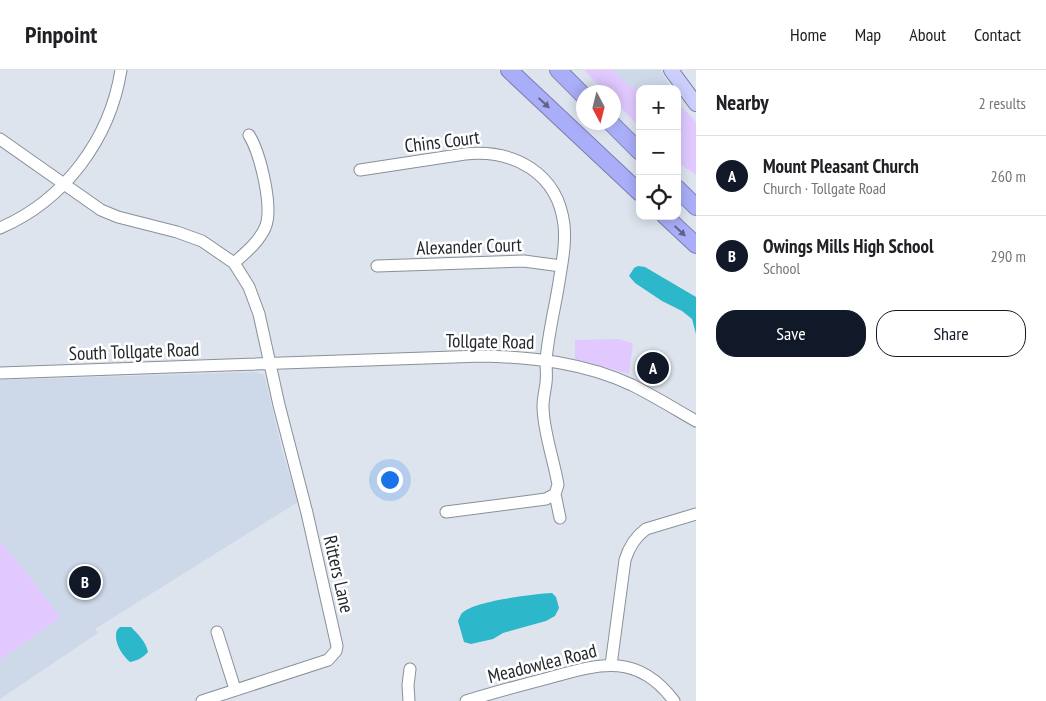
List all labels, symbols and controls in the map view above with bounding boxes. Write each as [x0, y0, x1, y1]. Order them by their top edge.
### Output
text: Pinpoint [25, 19, 97, 50]
text: Home [790, 23, 827, 46]
text: Map [855, 23, 881, 46]
text: About [909, 23, 946, 46]
text: Contact [974, 23, 1021, 46]
north arrow [576, 85, 621, 130]
map controls [636, 85, 681, 220]
button: + [636, 85, 681, 130]
text: Nearby [716, 89, 769, 116]
text: 2 results [979, 93, 1026, 113]
one-way arrow [538, 97, 550, 109]
street label: Chins Court [403, 124, 482, 158]
button: − [636, 130, 681, 175]
text: Mount Pleasant Church [763, 154, 919, 178]
text: A [728, 166, 736, 186]
text: 260 m [991, 166, 1026, 186]
button: locate [636, 175, 681, 220]
text: Church · Tollgate Road [763, 178, 886, 198]
one-way arrow [674, 225, 686, 237]
street label: Alexander Court [416, 232, 523, 260]
text: Owings Mills High School [763, 234, 934, 258]
text: B [728, 246, 736, 266]
text: 290 m [991, 246, 1026, 266]
text: School [763, 258, 800, 278]
button: Save [716, 310, 866, 357]
button: Share [876, 310, 1026, 357]
street label: Tollgate Road [445, 328, 535, 354]
street label: South Tollgate Road [68, 337, 200, 365]
pin: A [637, 349, 669, 387]
your location [377, 467, 403, 493]
street label: Ritters Lane [318, 533, 360, 615]
pin: B [69, 563, 101, 601]
street label: Meadowlea Road [485, 638, 599, 688]

